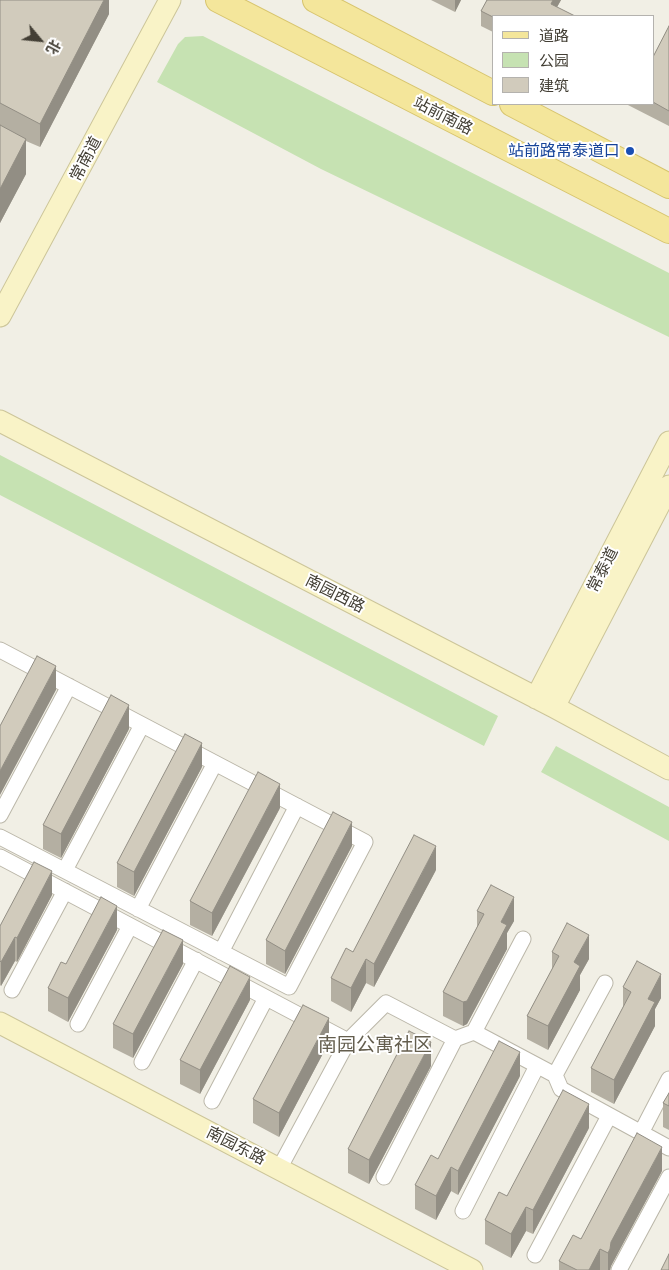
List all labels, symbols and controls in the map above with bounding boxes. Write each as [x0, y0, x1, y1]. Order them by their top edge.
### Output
north arrow [15, 15, 65, 65]
legend [492, 15, 654, 105]
text: 道路 [539, 26, 569, 45]
text: 北 [42, 37, 64, 57]
text: 公园 [539, 51, 569, 70]
text: 建筑 [539, 76, 569, 95]
street label: 站前南路 [410, 93, 476, 139]
street label: 常南道 [66, 133, 106, 185]
place label: 站前路常泰道口 [508, 141, 620, 161]
marker: 站前路常泰道口 [624, 145, 636, 157]
street label: 常泰道 [584, 544, 622, 596]
street label: 南园西路 [302, 571, 368, 617]
district label: 南园公寓社区 [318, 1034, 432, 1056]
street label: 南园东路 [203, 1123, 269, 1169]

